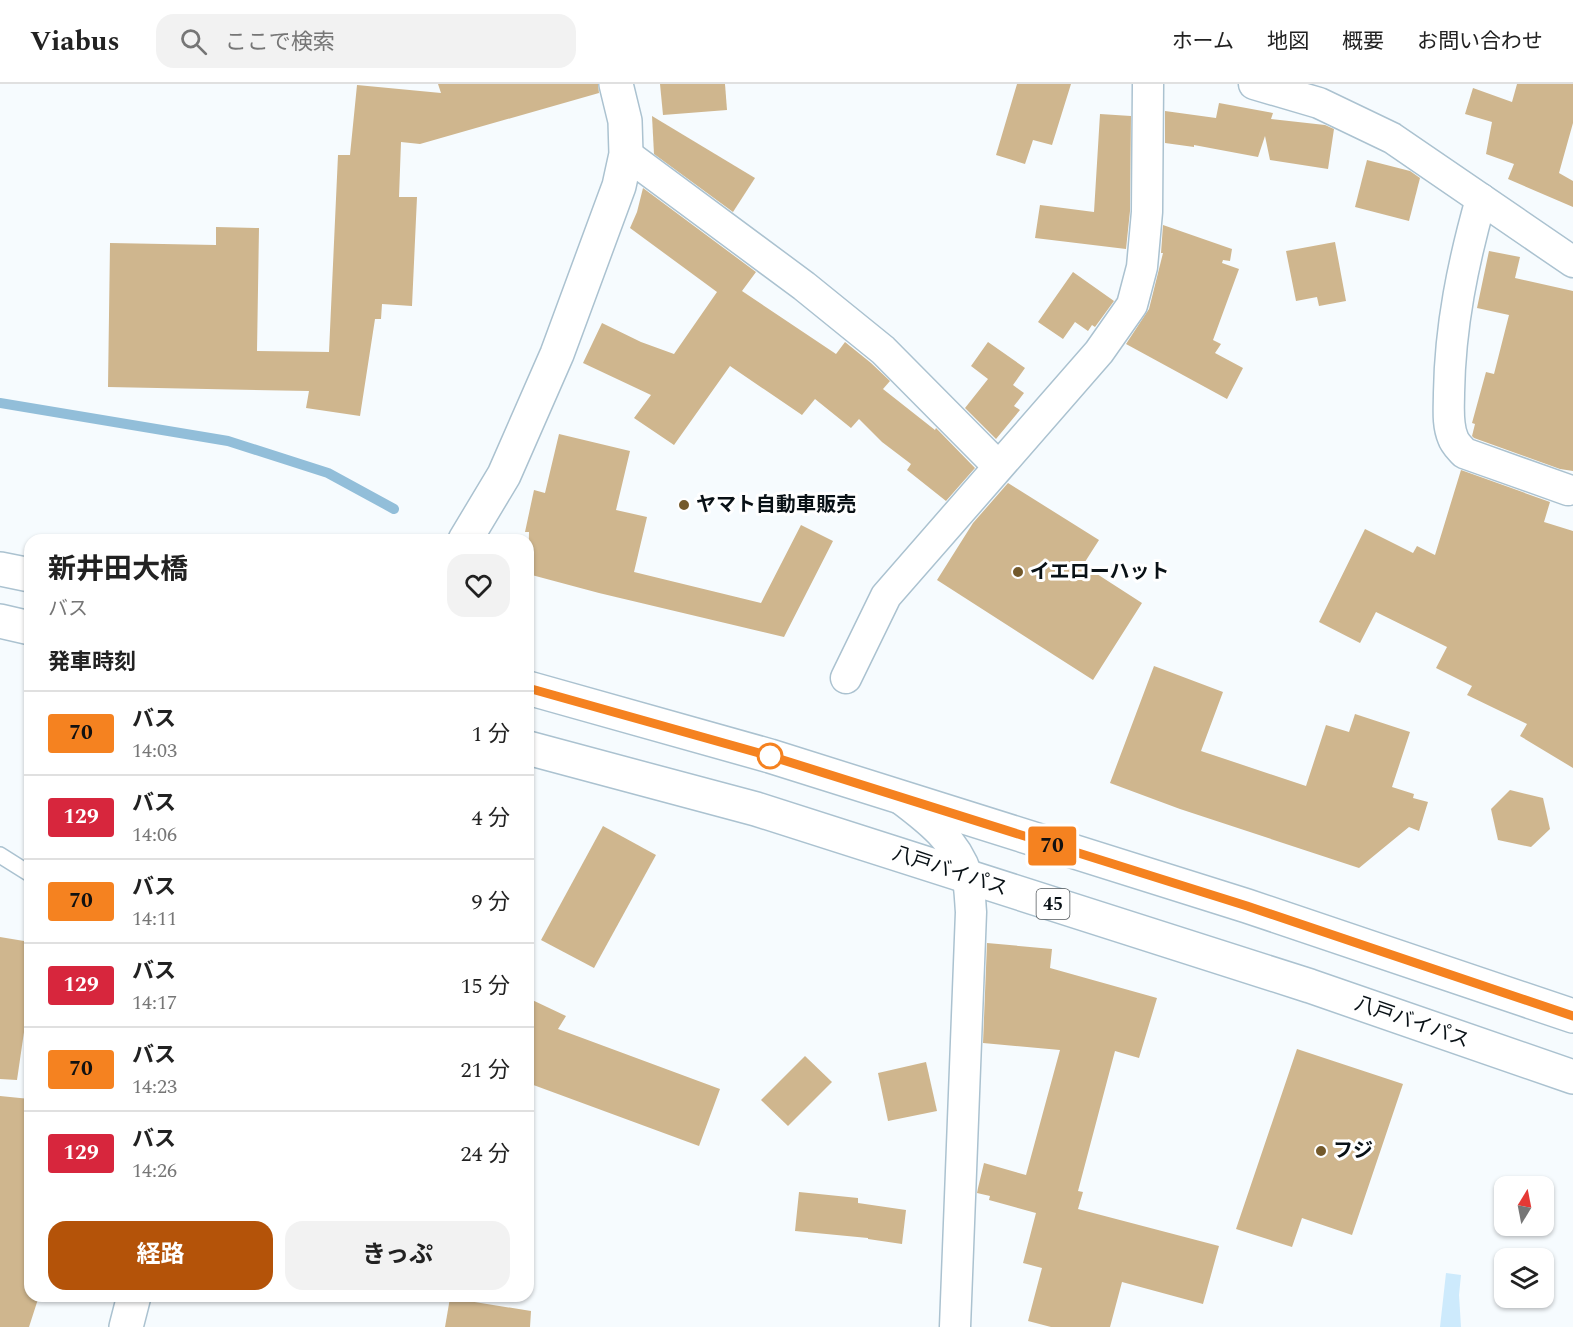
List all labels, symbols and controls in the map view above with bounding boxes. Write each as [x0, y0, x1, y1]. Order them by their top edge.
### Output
search box [156, 14, 576, 68]
text: Viabus [30, 20, 120, 63]
icon: search [177, 25, 210, 58]
text: ここで検索 [225, 26, 335, 59]
text: ホーム [1172, 26, 1234, 58]
text: 地図 [1267, 26, 1309, 58]
text: 概要 [1342, 26, 1384, 58]
text: お問い合わせ [1417, 26, 1543, 58]
place label: ヤマト自動車販売 [696, 490, 856, 520]
marker: ヤマト自動車販売 [677, 498, 691, 512]
text: 新井田大橋 [48, 548, 188, 591]
button: heart [447, 554, 510, 617]
place label: イエローハット [1030, 557, 1169, 587]
marker: イエローハット [1011, 565, 1025, 579]
text: バス [48, 594, 88, 624]
text: 発車時刻 [48, 646, 136, 679]
text: バス [132, 703, 176, 736]
text: 70 [69, 717, 93, 749]
text: 1 分 [471, 718, 510, 751]
text: 14:03 [132, 736, 177, 766]
unlabelled marker [757, 743, 783, 769]
text: バス [132, 787, 176, 820]
text: 129 [63, 801, 99, 833]
text: 4 分 [471, 802, 510, 835]
text: 14:06 [132, 820, 177, 850]
line badge: 70 [1025, 826, 1079, 866]
text: 70 [1040, 830, 1064, 862]
street label: 八戸バイパス [888, 838, 1012, 904]
text: バス [132, 871, 176, 904]
text: 70 [69, 885, 93, 917]
text: 9 分 [471, 886, 510, 919]
road number: 45 [1036, 889, 1070, 919]
text: 14:11 [132, 904, 177, 934]
text: バス [132, 955, 176, 988]
text: 129 [63, 969, 99, 1001]
text: 15 分 [460, 970, 510, 1003]
text: 14:17 [132, 988, 177, 1018]
street label: 八戸バイパス [1351, 988, 1473, 1056]
text: バス [132, 1039, 176, 1072]
text: 70 [69, 1053, 93, 1085]
text: 21 分 [460, 1054, 510, 1087]
text: 14:23 [132, 1072, 177, 1102]
text: バス [132, 1123, 176, 1156]
place label: フジ [1333, 1136, 1373, 1166]
text: 129 [63, 1137, 99, 1169]
text: 24 分 [460, 1138, 510, 1171]
marker: フジ [1314, 1144, 1328, 1158]
text: 14:26 [132, 1156, 177, 1186]
north arrow [1494, 1176, 1554, 1236]
map controls [1494, 1176, 1554, 1308]
button: 経路 [48, 1221, 273, 1290]
button: きっぷ [285, 1221, 510, 1290]
button: layers [1494, 1248, 1554, 1308]

